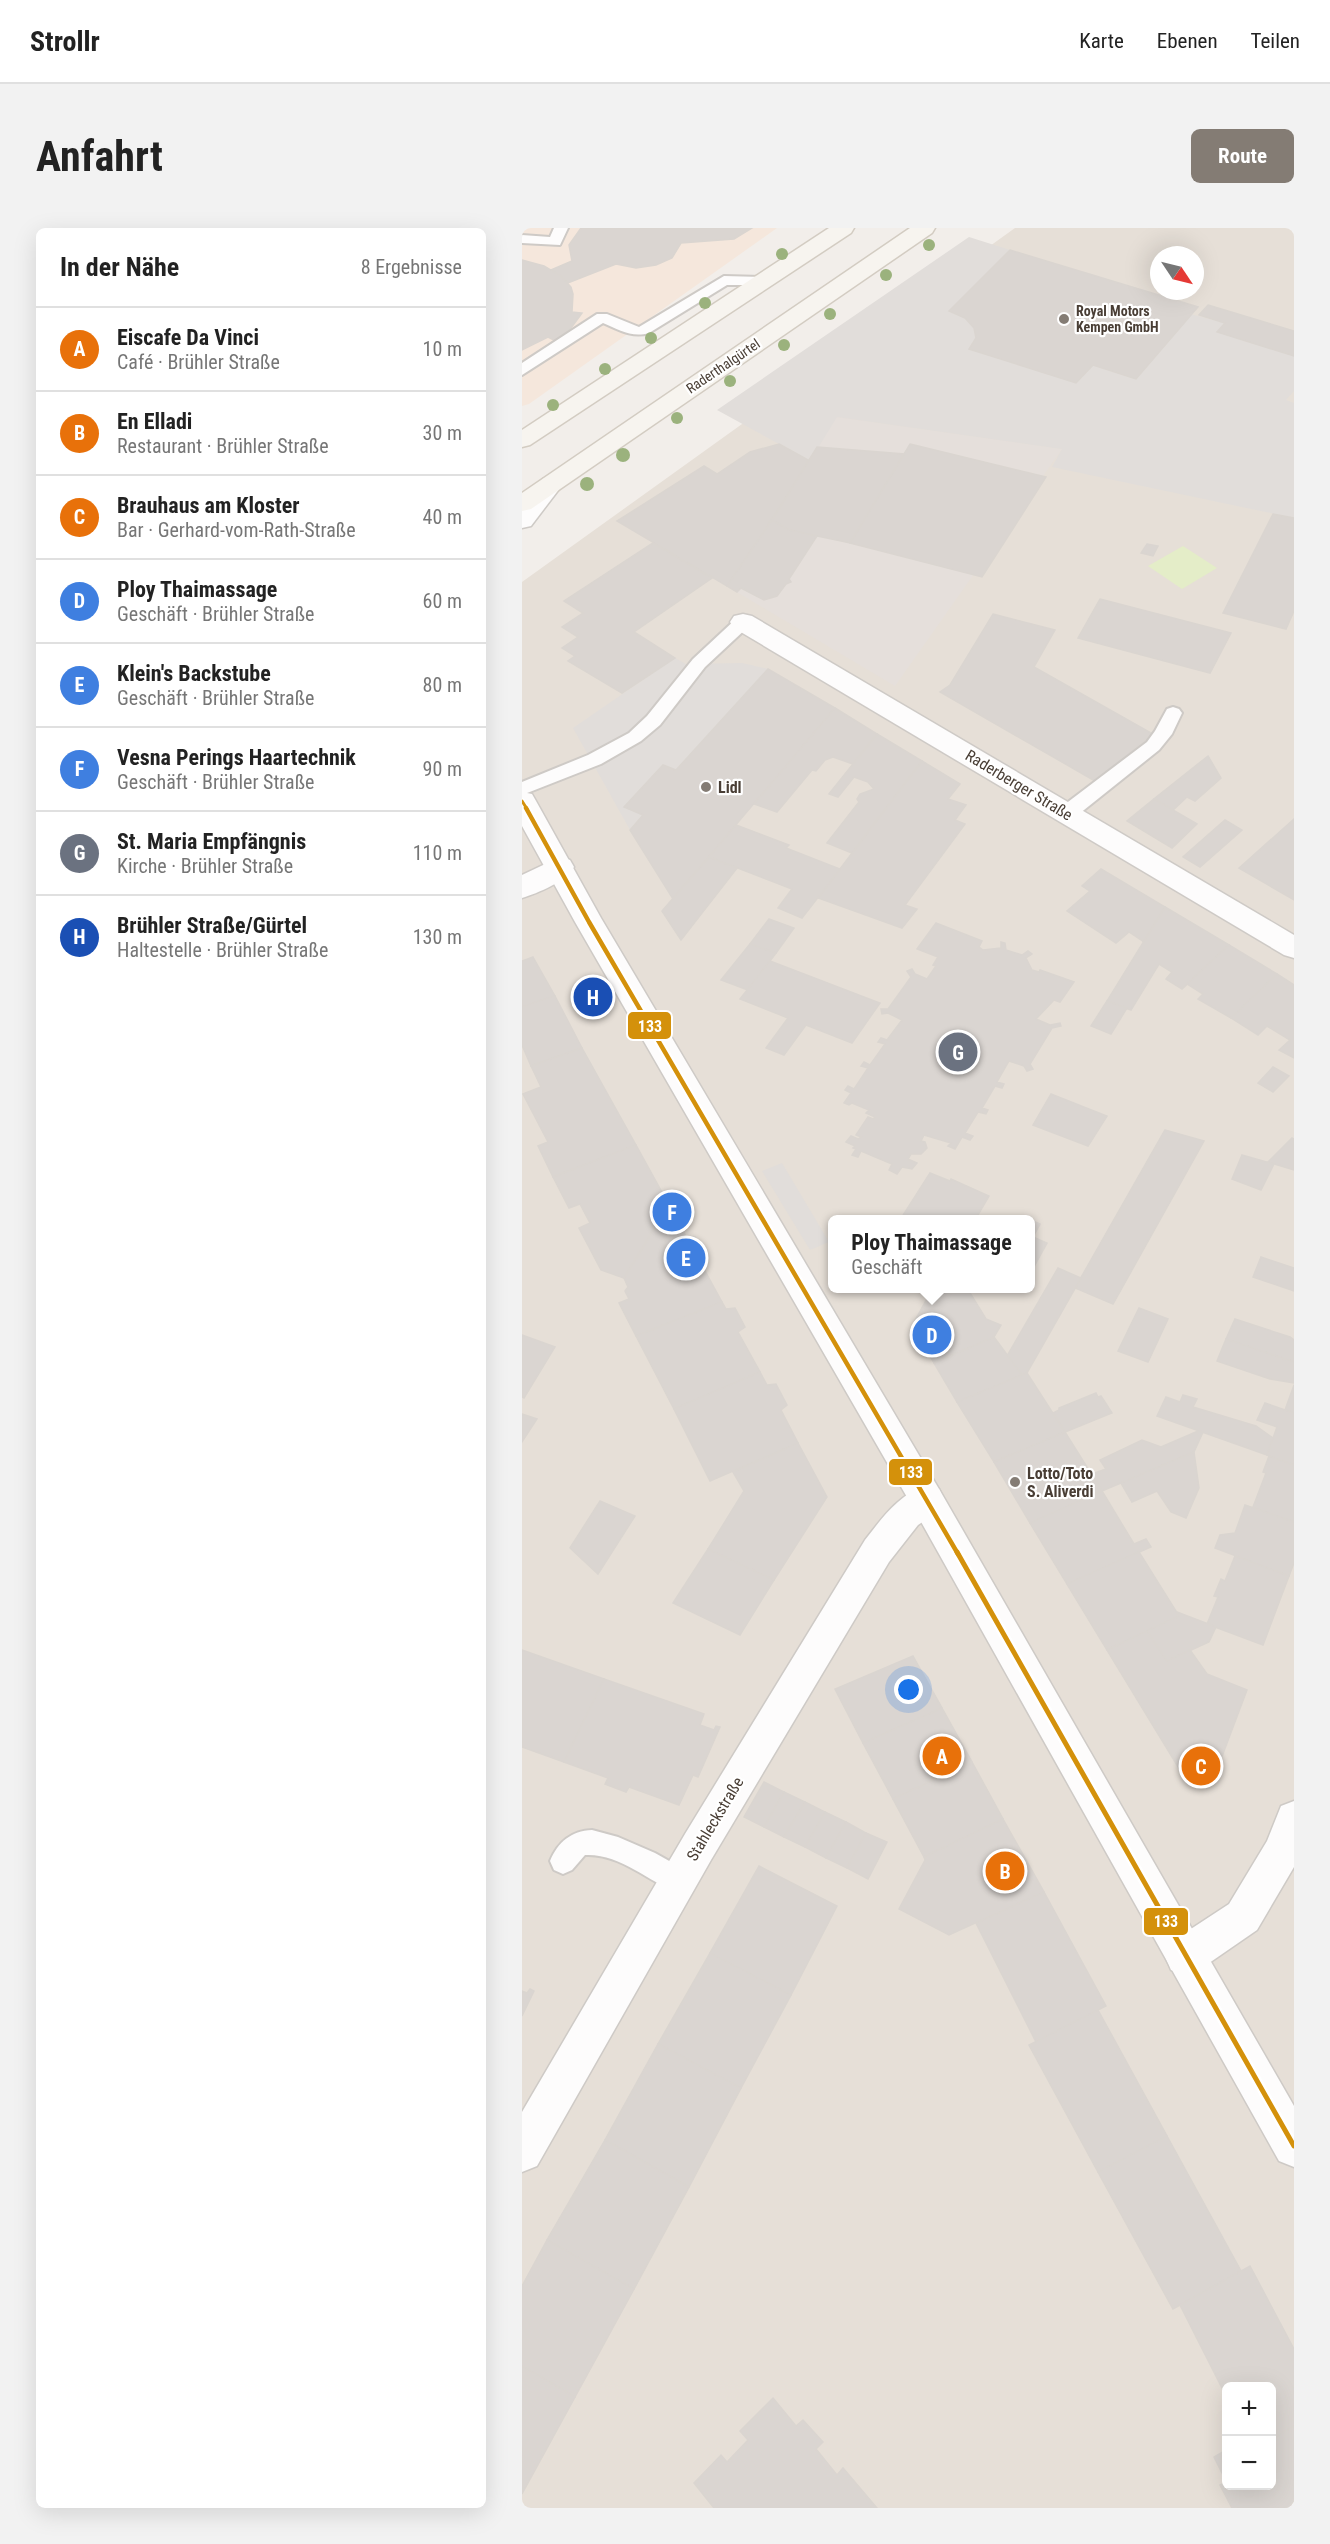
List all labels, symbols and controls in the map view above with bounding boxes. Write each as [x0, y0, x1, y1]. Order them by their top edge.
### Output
text: Strollr [30, 25, 100, 58]
text: Karte [1079, 29, 1124, 53]
text: Ebenen [1157, 29, 1218, 53]
text: Teilen [1251, 29, 1300, 53]
button: Route [1191, 129, 1294, 183]
text: Anfahrt [36, 132, 163, 181]
north arrow [1150, 246, 1204, 300]
text: In der Nähe [60, 252, 179, 282]
text: 8 Ergebnisse [361, 255, 462, 279]
place label: Royal Motors Kempen GmbH [1076, 303, 1159, 335]
marker: Royal Motors Kempen GmbH [1057, 312, 1071, 326]
text: Eiscafe Da Vinci [117, 325, 259, 350]
street label: Raderthalgürtel [683, 336, 763, 396]
text: A [74, 337, 85, 361]
text: 10 m [423, 337, 462, 361]
text: Café · Brühler Straße [117, 350, 280, 374]
text: En Elladi [117, 409, 192, 434]
text: B [74, 421, 85, 445]
text: 30 m [423, 421, 462, 445]
text: Restaurant · Brühler Straße [117, 434, 329, 458]
text: Brauhaus am Kloster [117, 493, 300, 518]
text: C [74, 505, 85, 529]
text: 40 m [423, 505, 462, 529]
text: Bar · Gerhard-vom-Rath-Straße [117, 518, 356, 542]
text: Ploy Thaimassage [117, 577, 277, 602]
text: D [74, 589, 85, 613]
text: 60 m [423, 589, 462, 613]
text: Geschäft · Brühler Straße [117, 602, 314, 626]
text: Klein's Backstube [117, 661, 271, 686]
text: E [75, 673, 84, 697]
text: 80 m [423, 673, 462, 697]
text: Geschäft · Brühler Straße [117, 686, 314, 710]
text: Vesna Perings Haartechnik [117, 745, 356, 770]
street label: Raderberger Straße [962, 746, 1076, 824]
text: F [75, 757, 84, 781]
text: 90 m [423, 757, 462, 781]
text: Geschäft · Brühler Straße [117, 770, 314, 794]
place label: Lidl [718, 778, 742, 797]
marker: Lidl [699, 780, 713, 794]
text: St. Maria Empfängnis [117, 829, 306, 854]
text: G [74, 841, 85, 865]
text: 110 m [413, 841, 462, 865]
text: Kirche · Brühler Straße [117, 854, 293, 878]
text: Brühler Straße/Gürtel [117, 913, 307, 938]
text: H [73, 925, 86, 949]
text: 130 m [413, 925, 462, 949]
text: Haltestelle · Brühler Straße [117, 938, 328, 962]
pin: H [574, 974, 612, 1020]
line badge: 133 [627, 1011, 672, 1040]
text: 133 [638, 1017, 662, 1036]
pin: G [938, 1030, 978, 1074]
pin: F [652, 1190, 692, 1234]
popup [828, 1215, 1035, 1293]
text: Ploy Thaimassage [851, 1230, 1012, 1255]
pin: E [666, 1236, 706, 1280]
text: Geschäft [851, 1255, 922, 1279]
pin: D [912, 1312, 952, 1358]
line badge: 133 [888, 1458, 933, 1486]
text: 133 [899, 1463, 923, 1482]
place label: Lotto/Toto S. Aliverdi [1027, 1464, 1093, 1501]
marker: Lotto/Toto S. Aliverdi [1008, 1475, 1022, 1489]
your location [894, 1675, 923, 1704]
pin: A [922, 1734, 962, 1778]
pin: C [1182, 1744, 1220, 1788]
street label: Stahleckstraße [683, 1774, 747, 1864]
pin: B [986, 1848, 1024, 1894]
line badge: 133 [1143, 1907, 1189, 1936]
text: 133 [1154, 1912, 1178, 1931]
map controls [1222, 2382, 1276, 2490]
button: + [1222, 2382, 1276, 2436]
button: − [1222, 2436, 1276, 2490]

